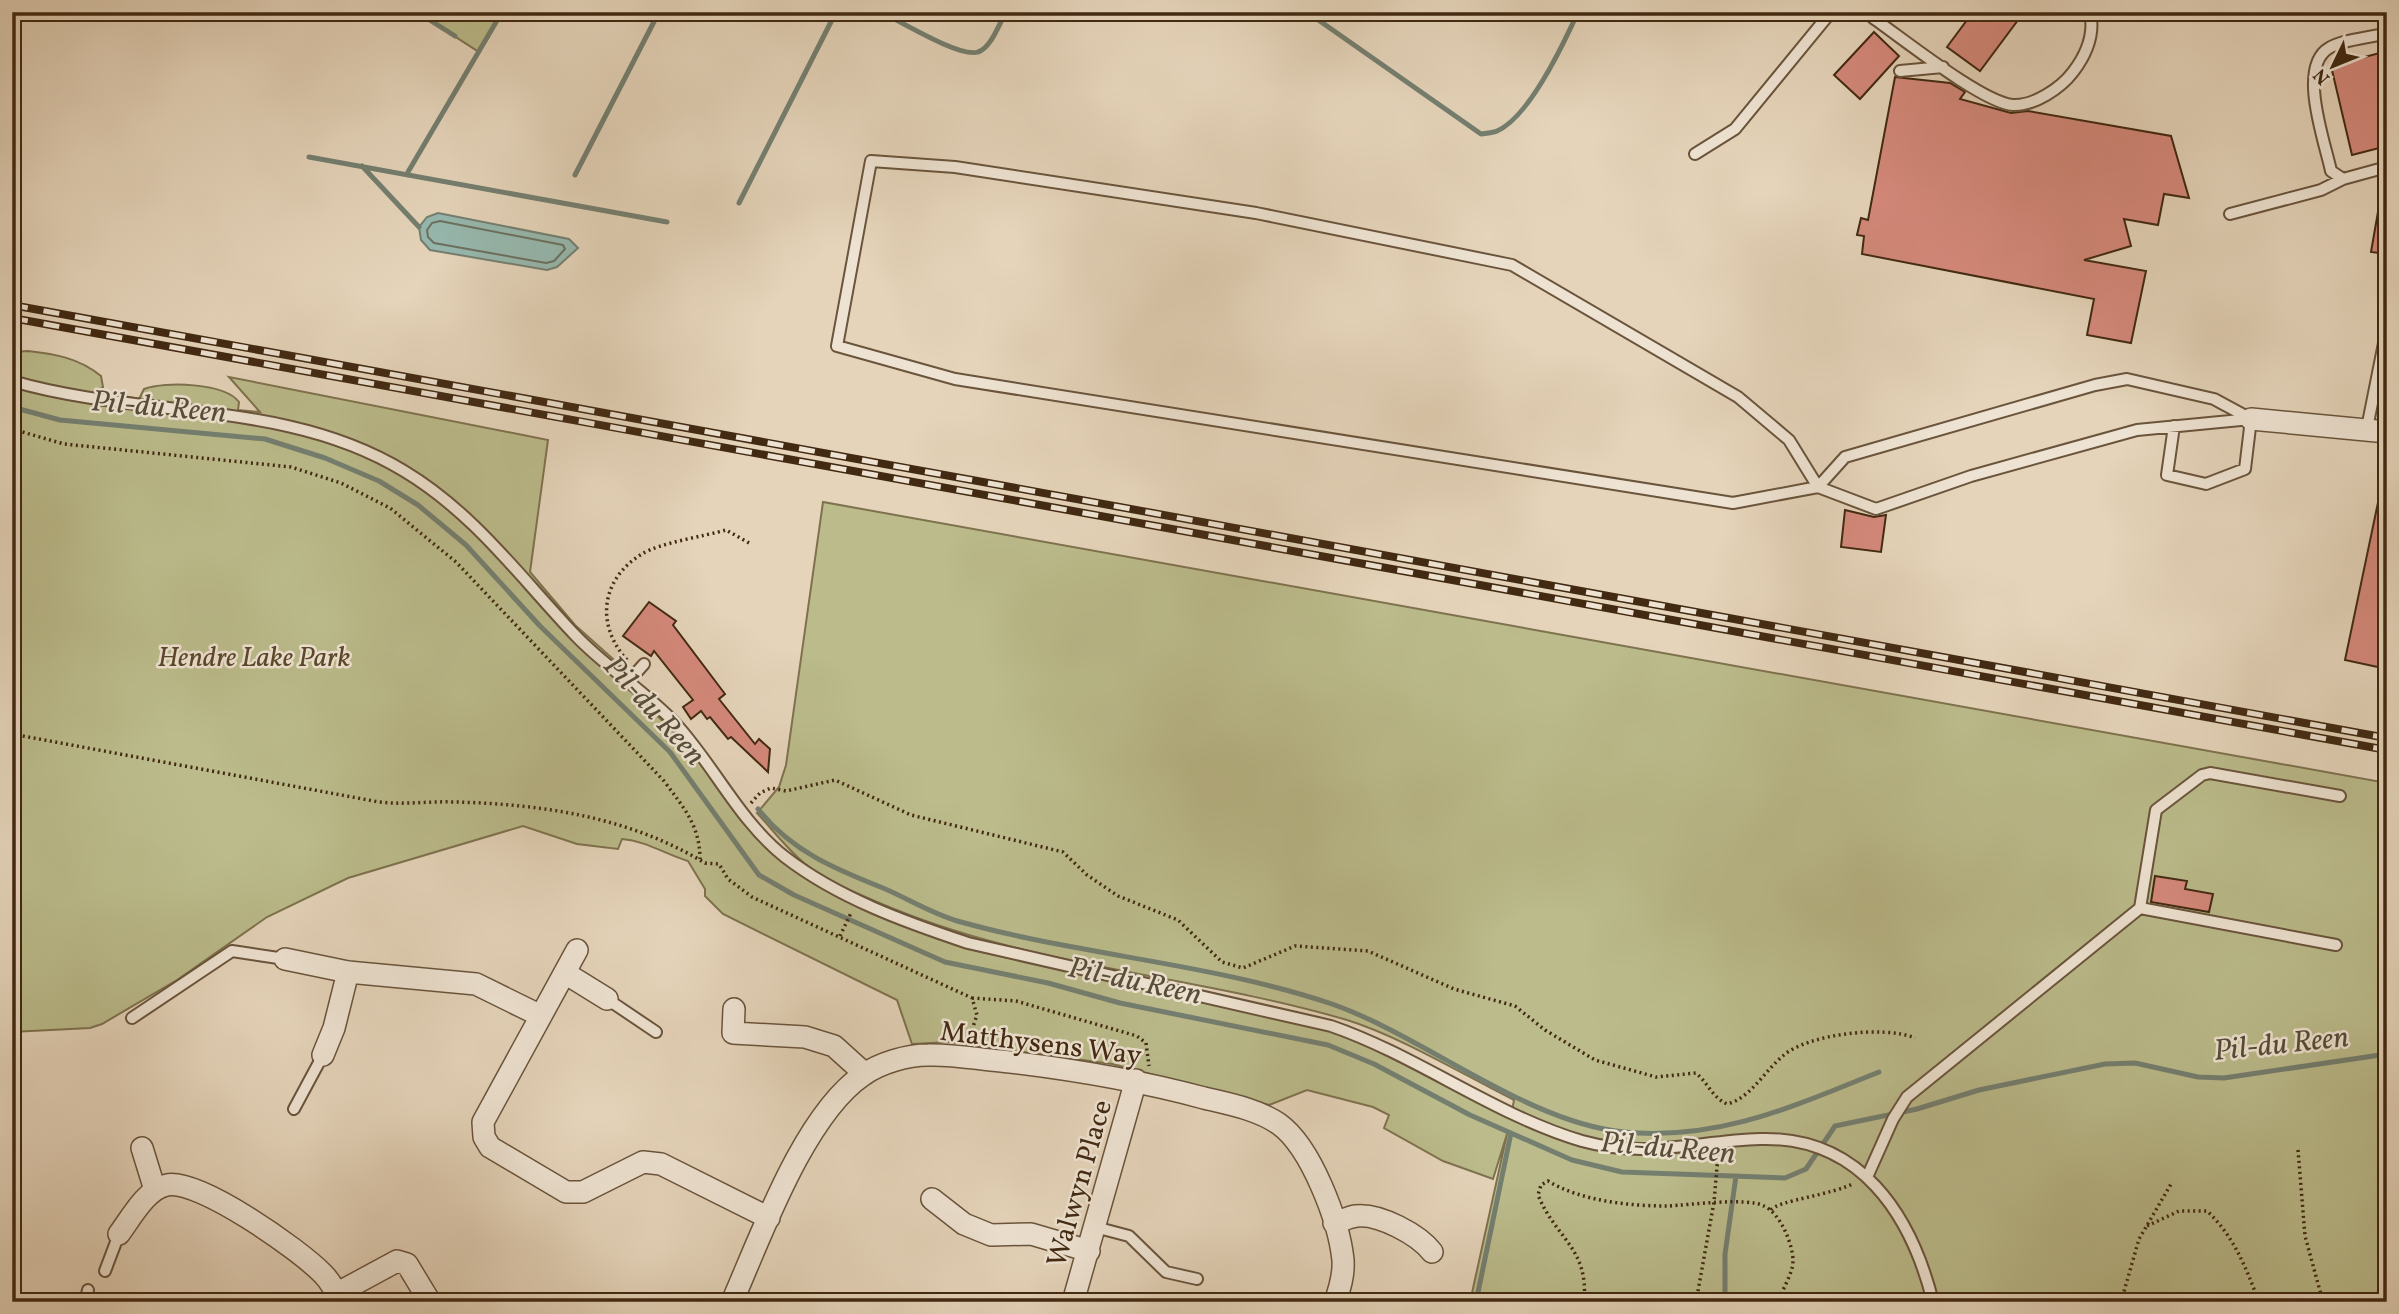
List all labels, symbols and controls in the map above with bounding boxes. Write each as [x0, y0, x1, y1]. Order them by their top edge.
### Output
north arrow [2298, 32, 2368, 102]
text: N [2308, 62, 2336, 90]
water label: Pil-du Reen [90, 381, 228, 435]
park label: Hendre Lake Park [157, 639, 351, 678]
water label: Pil-du Reen [593, 647, 714, 776]
water label: Pil-du Reen [1064, 947, 1205, 1017]
street label: Matthysens Way [938, 1013, 1144, 1076]
water label: Pil-du Reen [2212, 1017, 2351, 1073]
street label: Walwyn Place [1038, 1096, 1123, 1272]
water label: Pil-du Reen [1599, 1122, 1737, 1176]

